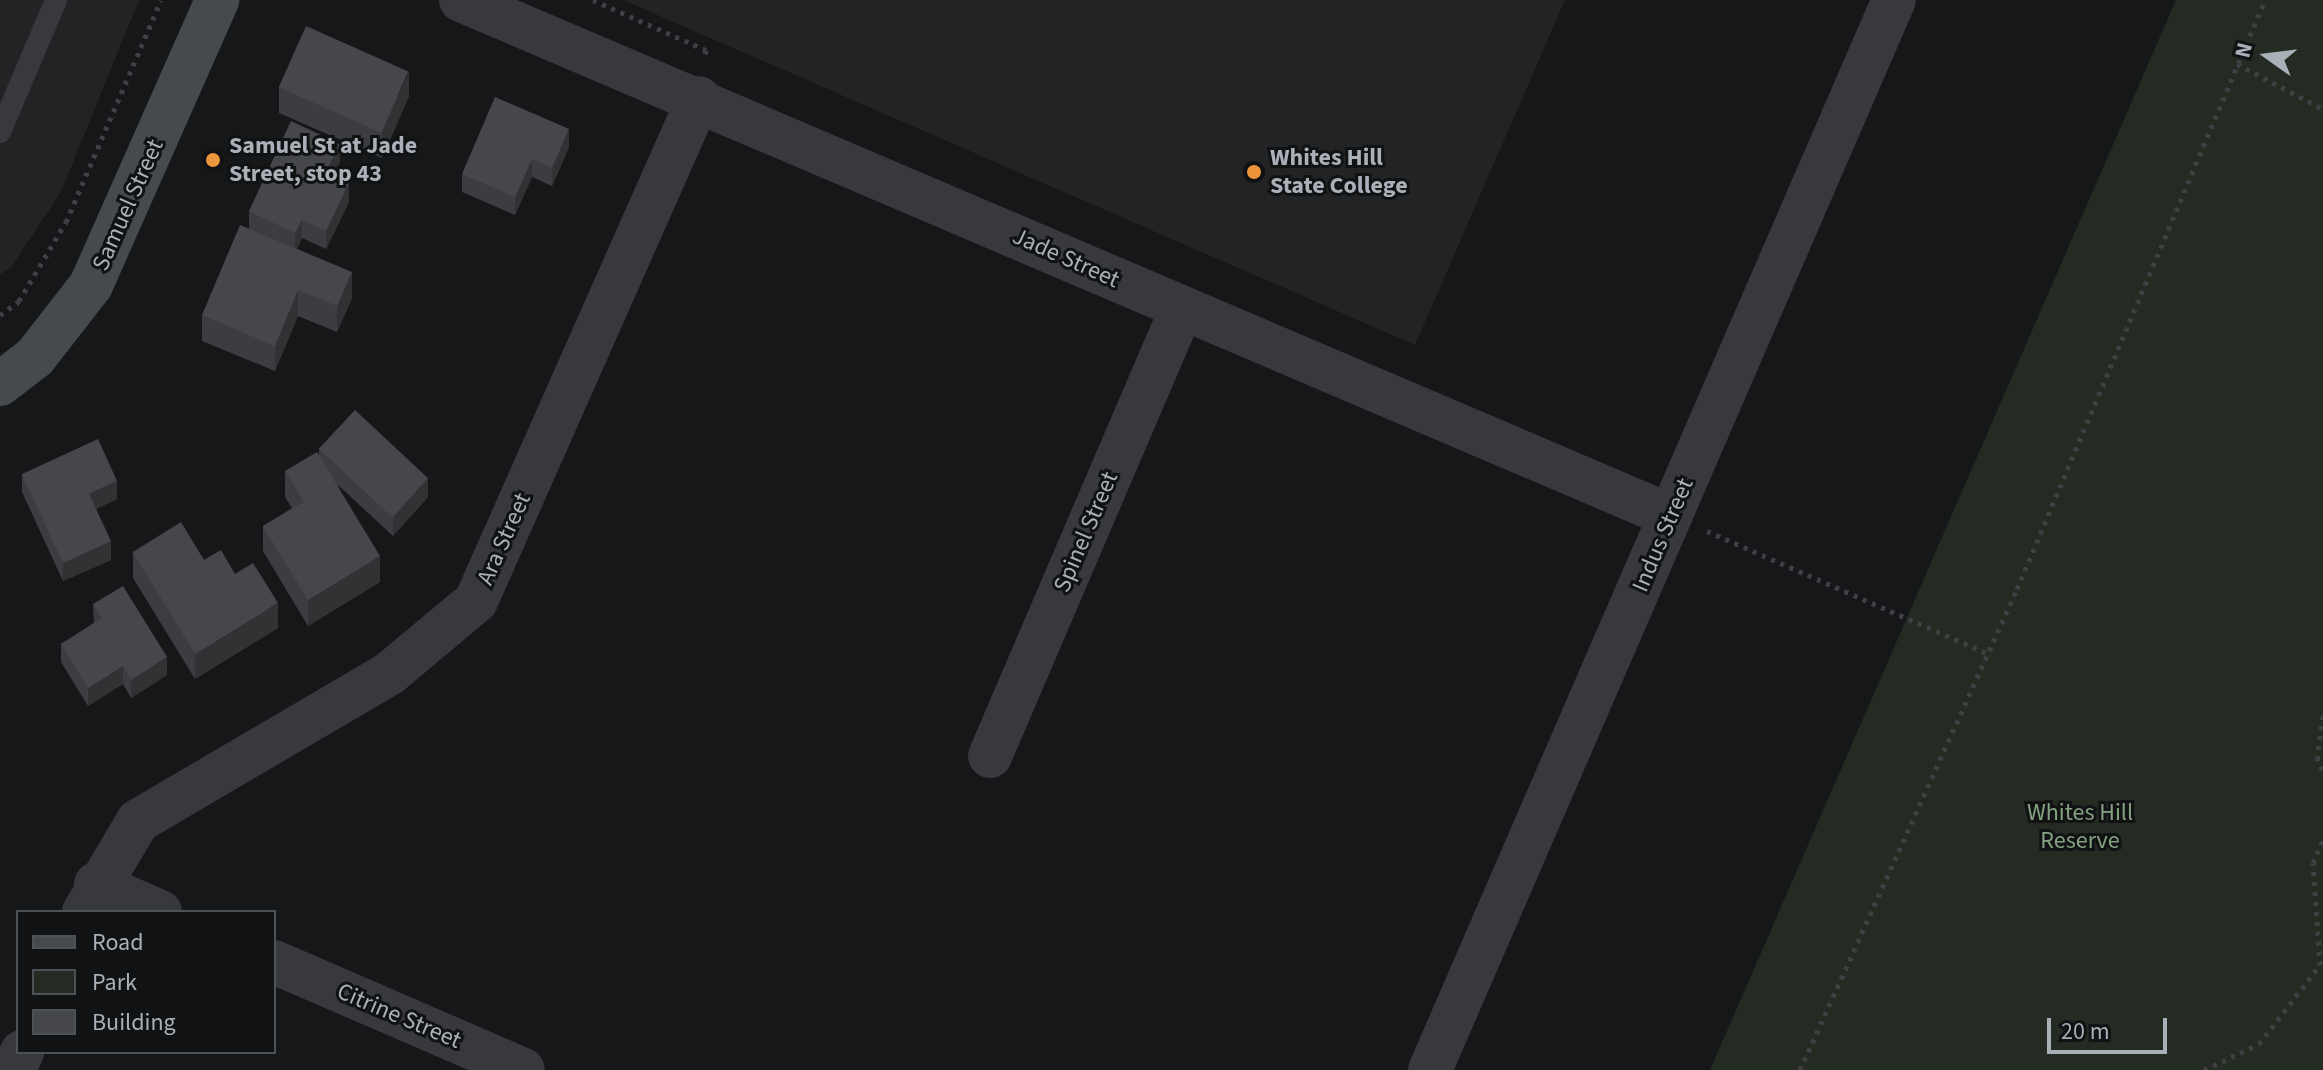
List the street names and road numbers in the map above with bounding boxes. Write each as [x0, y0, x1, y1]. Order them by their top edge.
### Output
street label: Samuel Street [86, 135, 170, 275]
street label: Jade Street [1008, 222, 1124, 294]
street label: Spinel Street [1048, 467, 1124, 597]
street label: Indus Street [1626, 474, 1700, 596]
street label: Ara Street [471, 488, 537, 590]
street label: Citrine Street [333, 977, 465, 1055]

